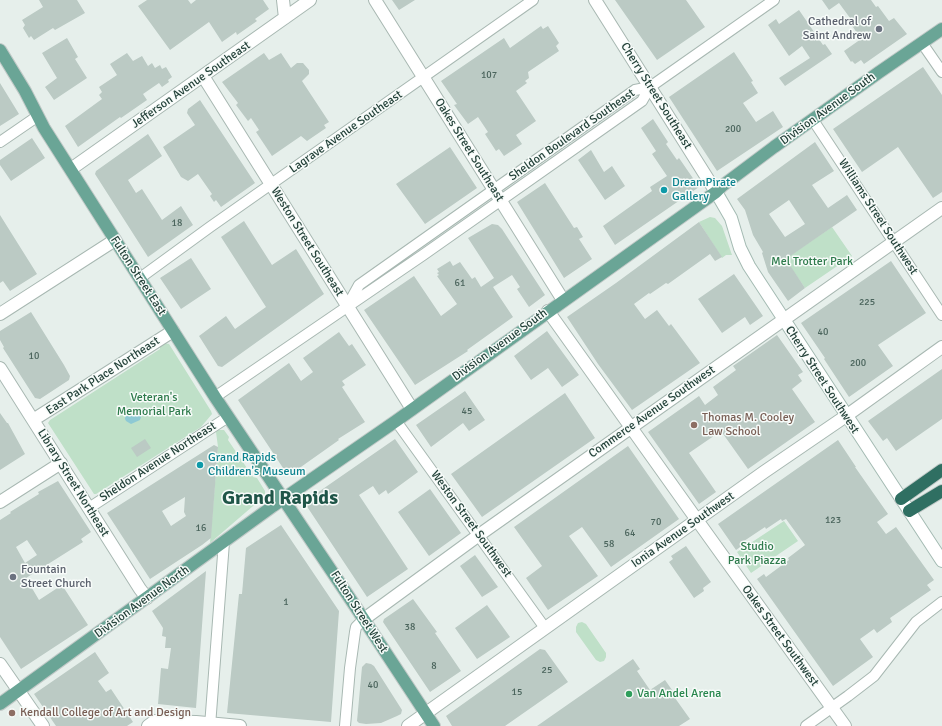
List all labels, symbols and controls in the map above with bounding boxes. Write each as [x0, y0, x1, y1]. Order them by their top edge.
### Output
place label: Cathedral of Saint Andrew [803, 15, 871, 43]
marker: Cathedral of Saint Andrew [874, 24, 884, 34]
street label: Jefferson Avenue Southeast [129, 38, 253, 132]
street label: Cherry Street Southeast [617, 40, 695, 152]
house number: 107 [481, 69, 497, 81]
street label: Division Avenue South [778, 70, 878, 148]
street label: Sheldon Boulevard Southeast [506, 86, 638, 184]
street label: Lagrave Avenue Southeast [287, 87, 405, 177]
street label: Oakes Street Southeast [431, 96, 507, 204]
house number: 200 [725, 123, 741, 135]
street label: Williams Street Southwest [835, 156, 921, 278]
place label: DreamPirate Gallery [672, 176, 736, 204]
street label: Weston Street Southeast [267, 185, 347, 299]
marker: DreamPirate Gallery [659, 185, 669, 195]
house number: 18 [172, 217, 182, 229]
street label: Fulton Street East [107, 234, 169, 318]
park label: Mel Trotter Park [771, 255, 853, 269]
house number: 61 [455, 277, 465, 289]
house number: 225 [859, 296, 875, 308]
street label: Division Avenue South [450, 306, 550, 384]
street label: Cherry Street Southwest [782, 324, 862, 436]
house number: 40 [818, 326, 828, 338]
street label: East Park Place Northeast [44, 334, 162, 418]
house number: 10 [29, 350, 39, 362]
house number: 200 [850, 357, 866, 369]
street label: Commerce Avenue Southwest [586, 363, 718, 461]
park label: Veteran's Memorial Park [117, 391, 191, 419]
house number: 45 [462, 405, 472, 417]
place label: Thomas M. Cooley Law School [702, 411, 794, 439]
street label: Sheldon Avenue Northeast [97, 419, 219, 505]
marker: Thomas M. Cooley Law School [689, 420, 699, 430]
street label: Library Street Northeast [34, 427, 112, 539]
place label: Grand Rapids Children's Museum [208, 451, 306, 479]
marker: Grand Rapids Children's Museum [195, 460, 205, 470]
street label: Weston Street Southwest [427, 468, 515, 580]
district label: Grand Rapids [222, 487, 338, 511]
street label: Ionia Avenue Southwest [629, 489, 737, 571]
house number: 123 [825, 514, 841, 526]
house number: 70 [651, 516, 661, 528]
house number: 16 [196, 522, 206, 534]
house number: 64 [625, 527, 635, 539]
house number: 58 [604, 538, 614, 550]
park label: Studio Park Piazza [728, 540, 786, 568]
place label: Fountain Street Church [21, 563, 92, 591]
street label: Division Avenue North [92, 563, 192, 641]
street label: Fulton Street West [327, 568, 391, 656]
marker: Fountain Street Church [8, 572, 18, 582]
street label: Oakes Street Southwest [738, 583, 822, 689]
house number: 1 [283, 596, 289, 608]
house number: 38 [405, 621, 415, 633]
house number: 8 [431, 660, 437, 672]
house number: 25 [542, 664, 552, 676]
house number: 40 [368, 679, 378, 691]
house number: 15 [512, 686, 522, 698]
place label: Van Andel Arena [637, 687, 721, 701]
marker: Van Andel Arena [624, 689, 634, 699]
place label: Kendall College of Art and Design [20, 706, 191, 720]
marker: Kendall College of Art and Design [7, 708, 17, 718]

